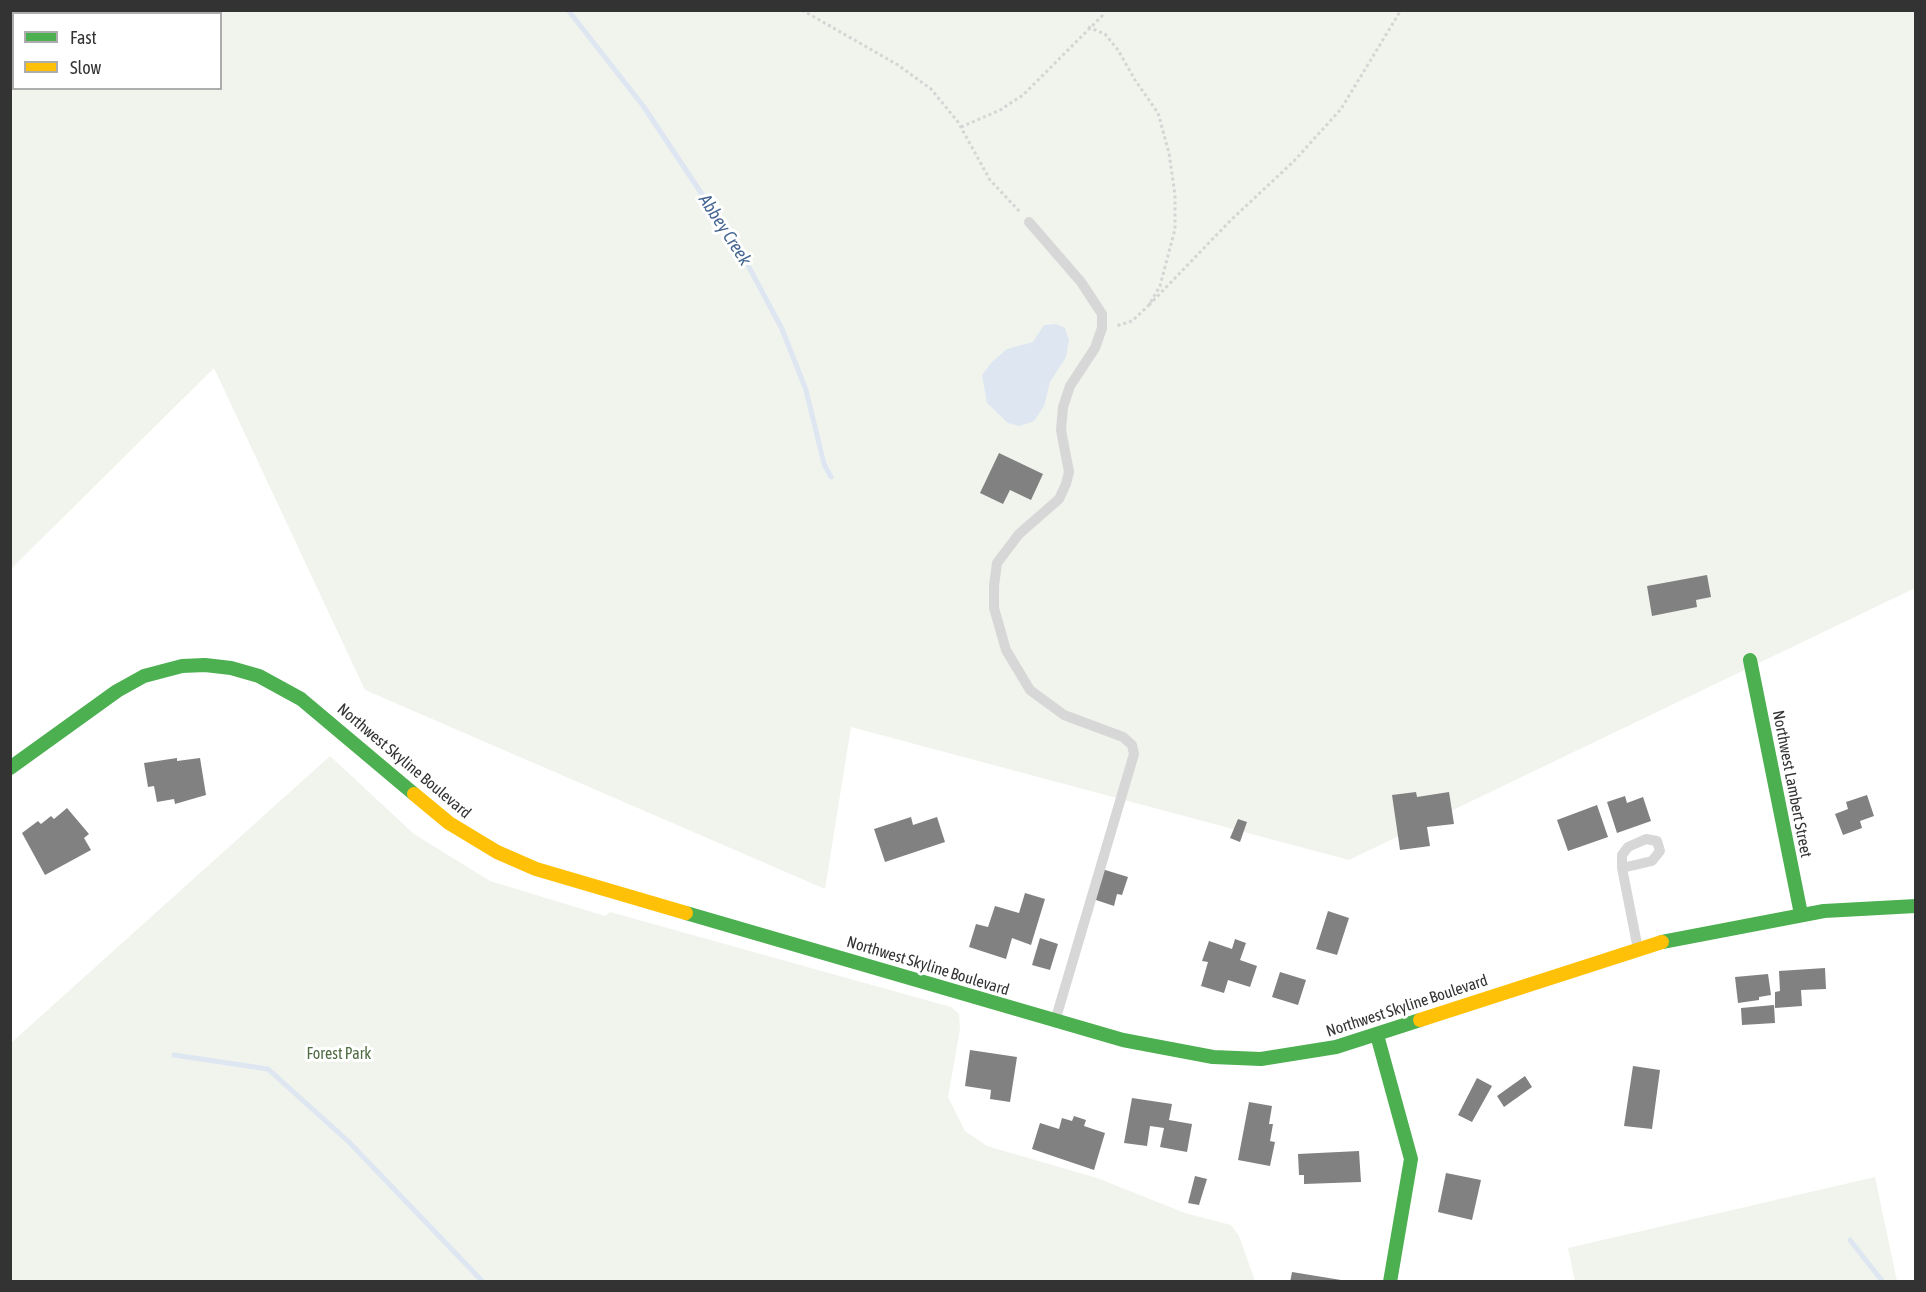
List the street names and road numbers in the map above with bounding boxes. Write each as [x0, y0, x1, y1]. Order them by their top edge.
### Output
street label: Northwest Skyline Boulevard [333, 699, 475, 823]
street label: Northwest Lambert Street [1768, 709, 1816, 859]
street label: Northwest Skyline Boulevard [845, 932, 1011, 1000]
street label: Northwest Skyline Boulevard [1324, 971, 1490, 1041]

